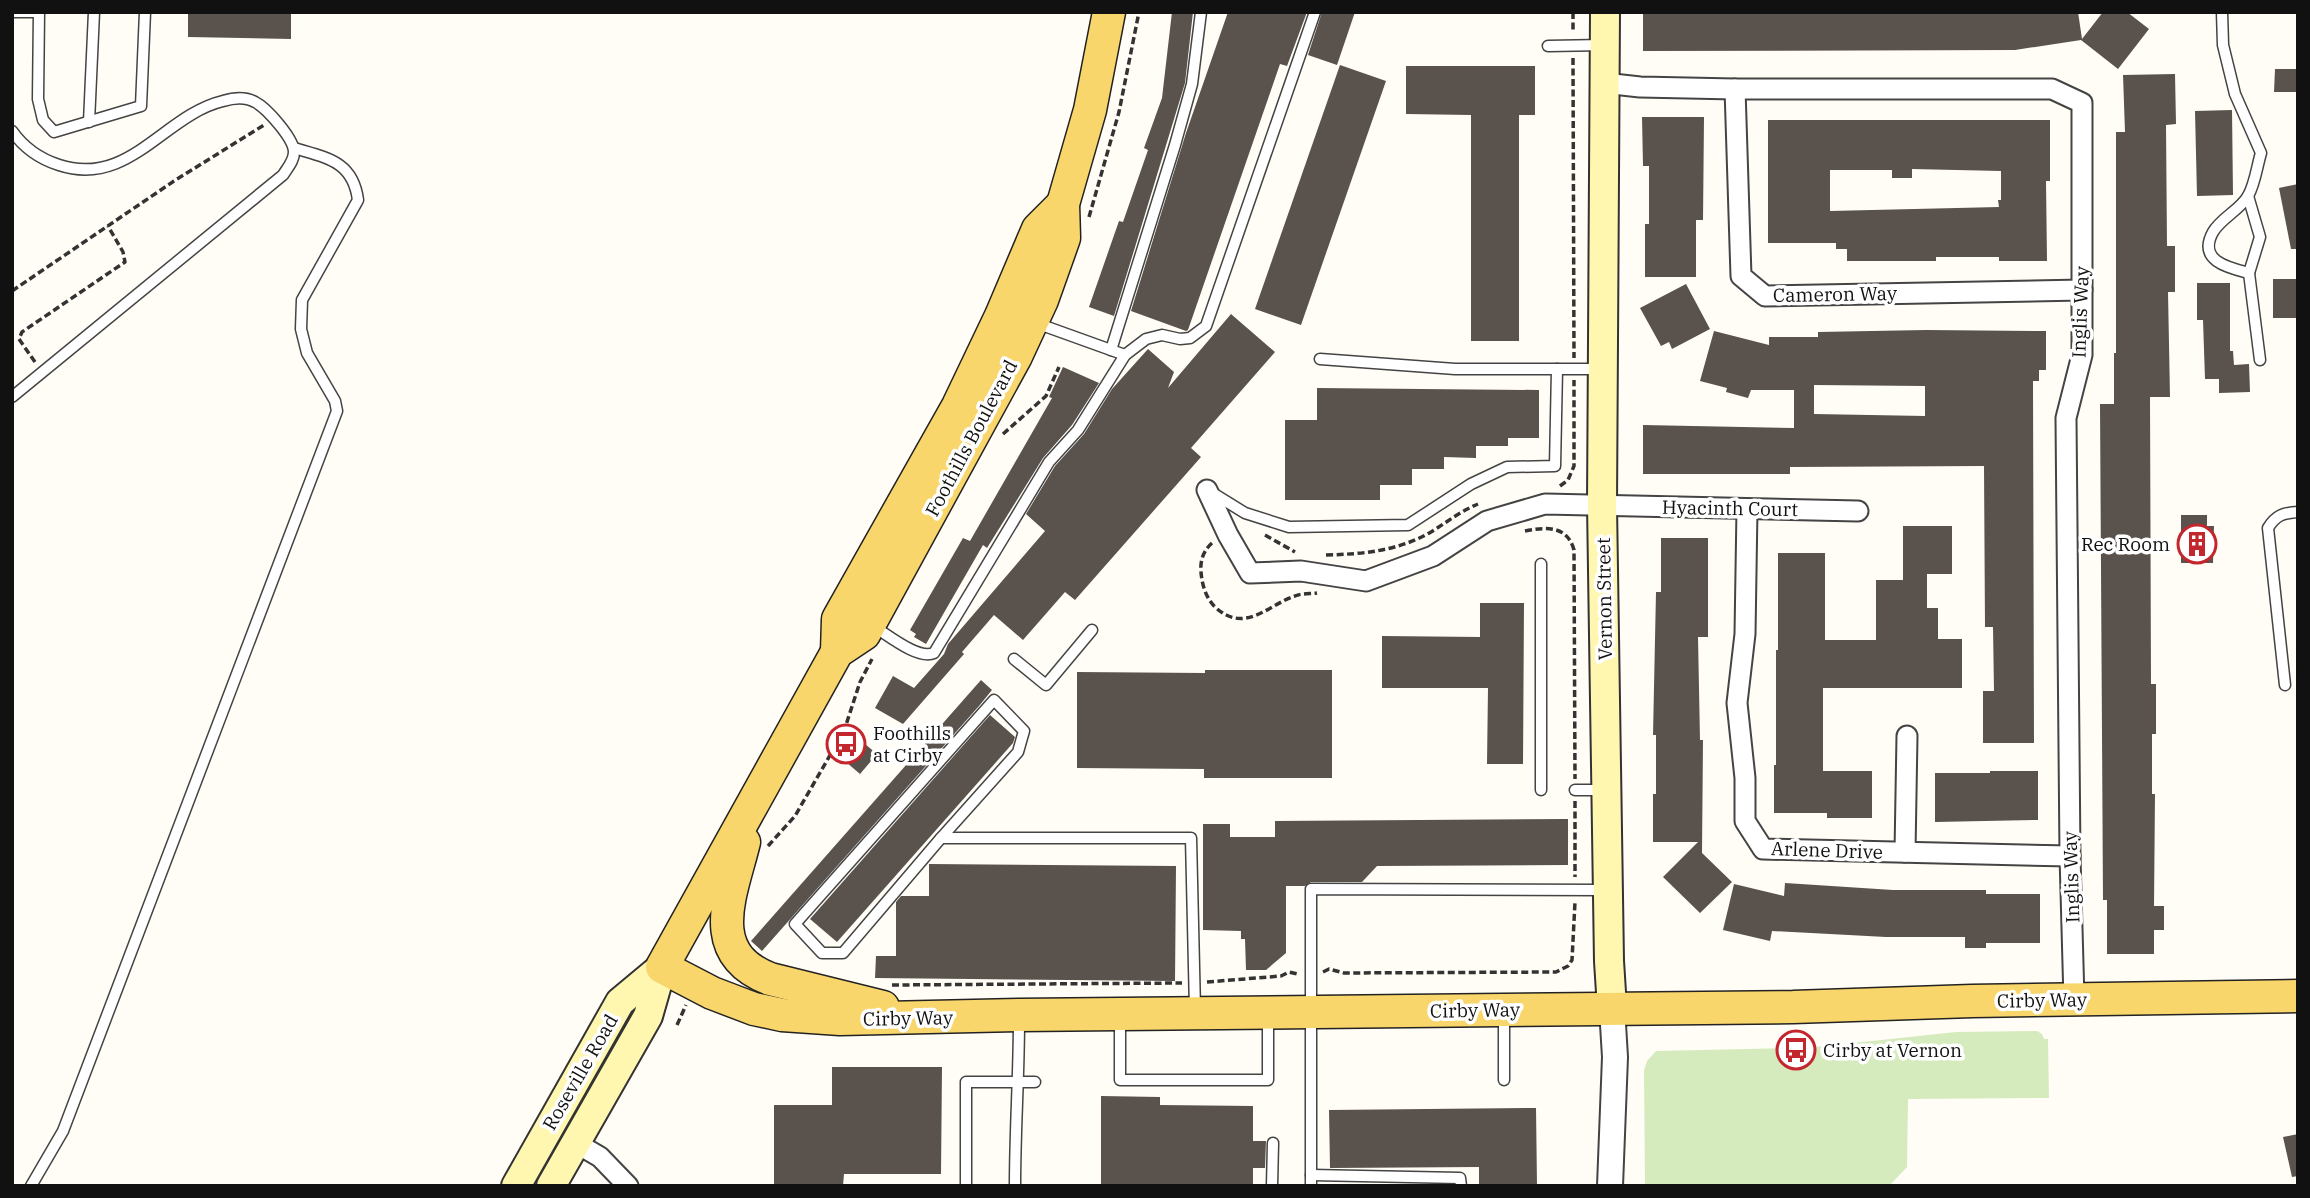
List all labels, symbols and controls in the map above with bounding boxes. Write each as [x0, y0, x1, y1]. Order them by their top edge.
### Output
street label: Inglis Way [2066, 265, 2094, 358]
street label: Cameron Way [1773, 281, 1898, 307]
street label: Foothills Boulevard [920, 356, 1022, 520]
street label: Hyacinth Court [1662, 495, 1799, 521]
building icon: Rec Room [2176, 523, 2218, 565]
place label: Rec Room [2081, 532, 2170, 556]
street label: Vernon Street [1591, 537, 1617, 661]
place label: Foothills at Cirby [873, 721, 951, 767]
bus stop icon: Foothills at Cirby [825, 723, 867, 765]
street label: Inglis Way [2057, 830, 2085, 923]
street label: Arlene Drive [1771, 836, 1883, 864]
street label: Cirby Way [1997, 987, 2088, 1013]
street label: Cirby Way [1430, 997, 1521, 1023]
street label: Cirby Way [863, 1005, 954, 1031]
street label: Roseville Road [537, 1010, 623, 1134]
bus stop icon: Cirby at Vernon [1775, 1029, 1817, 1071]
place label: Cirby at Vernon [1823, 1038, 1962, 1062]

